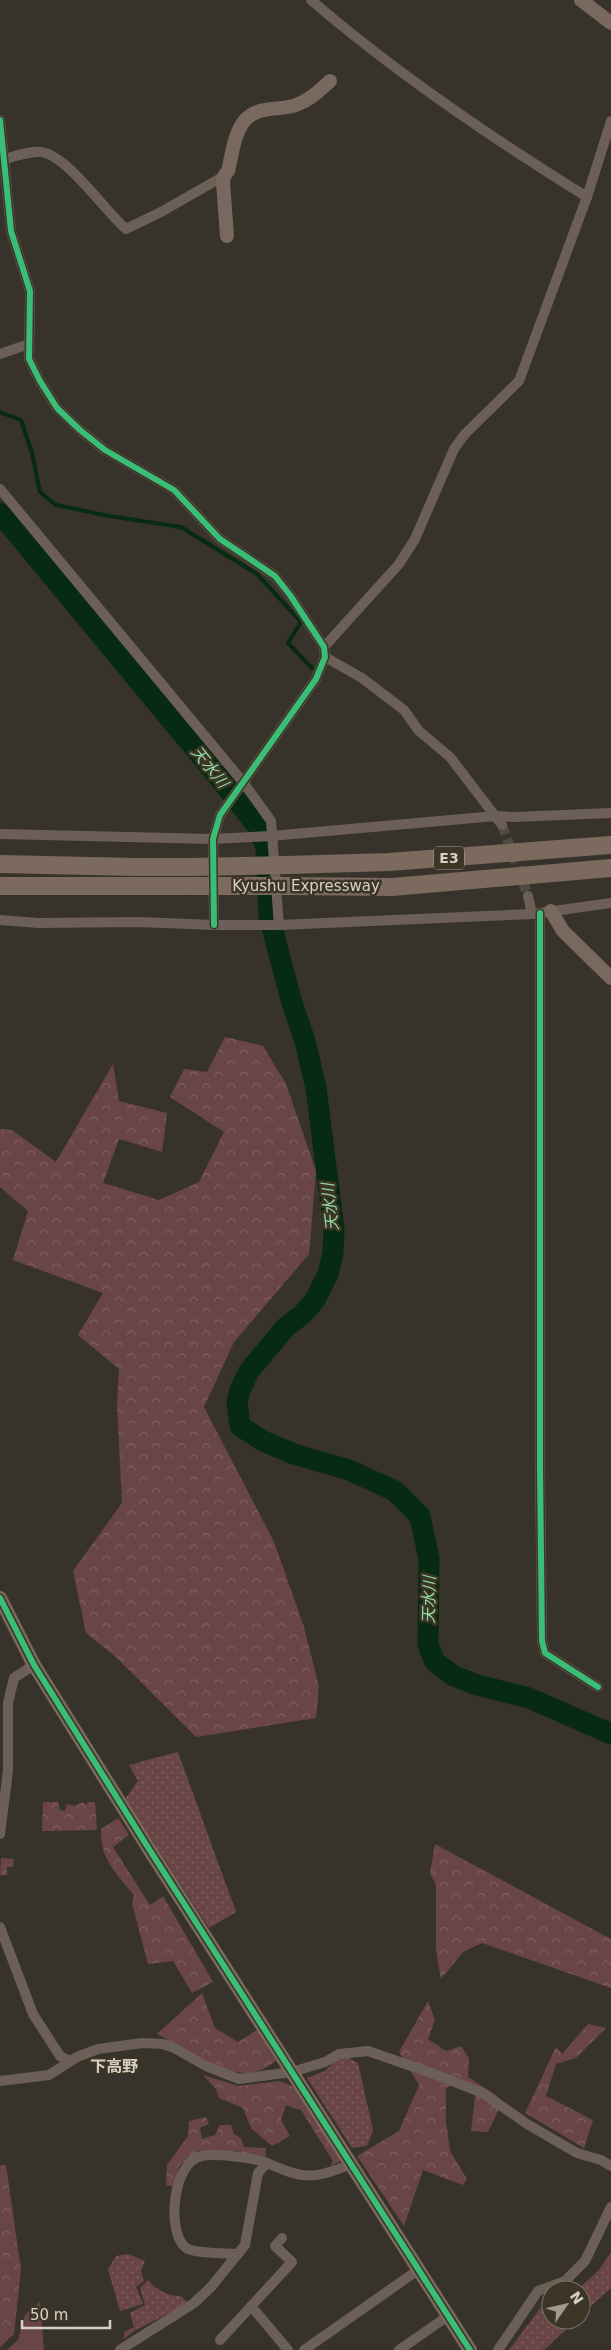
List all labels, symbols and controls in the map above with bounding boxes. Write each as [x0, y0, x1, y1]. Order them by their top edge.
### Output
water label: 天水川 [188, 742, 234, 793]
road number: E3 [434, 846, 464, 870]
street label: Kyushu Expressway [232, 877, 380, 895]
water label: 天水川 [318, 1180, 342, 1232]
water label: 天水川 [419, 1574, 439, 1624]
district label: 下高野 [90, 2057, 138, 2076]
north arrow [541, 2280, 591, 2330]
text: N [567, 2288, 587, 2307]
scale bar [22, 2298, 110, 2330]
text: 50 m [30, 2306, 68, 2324]

